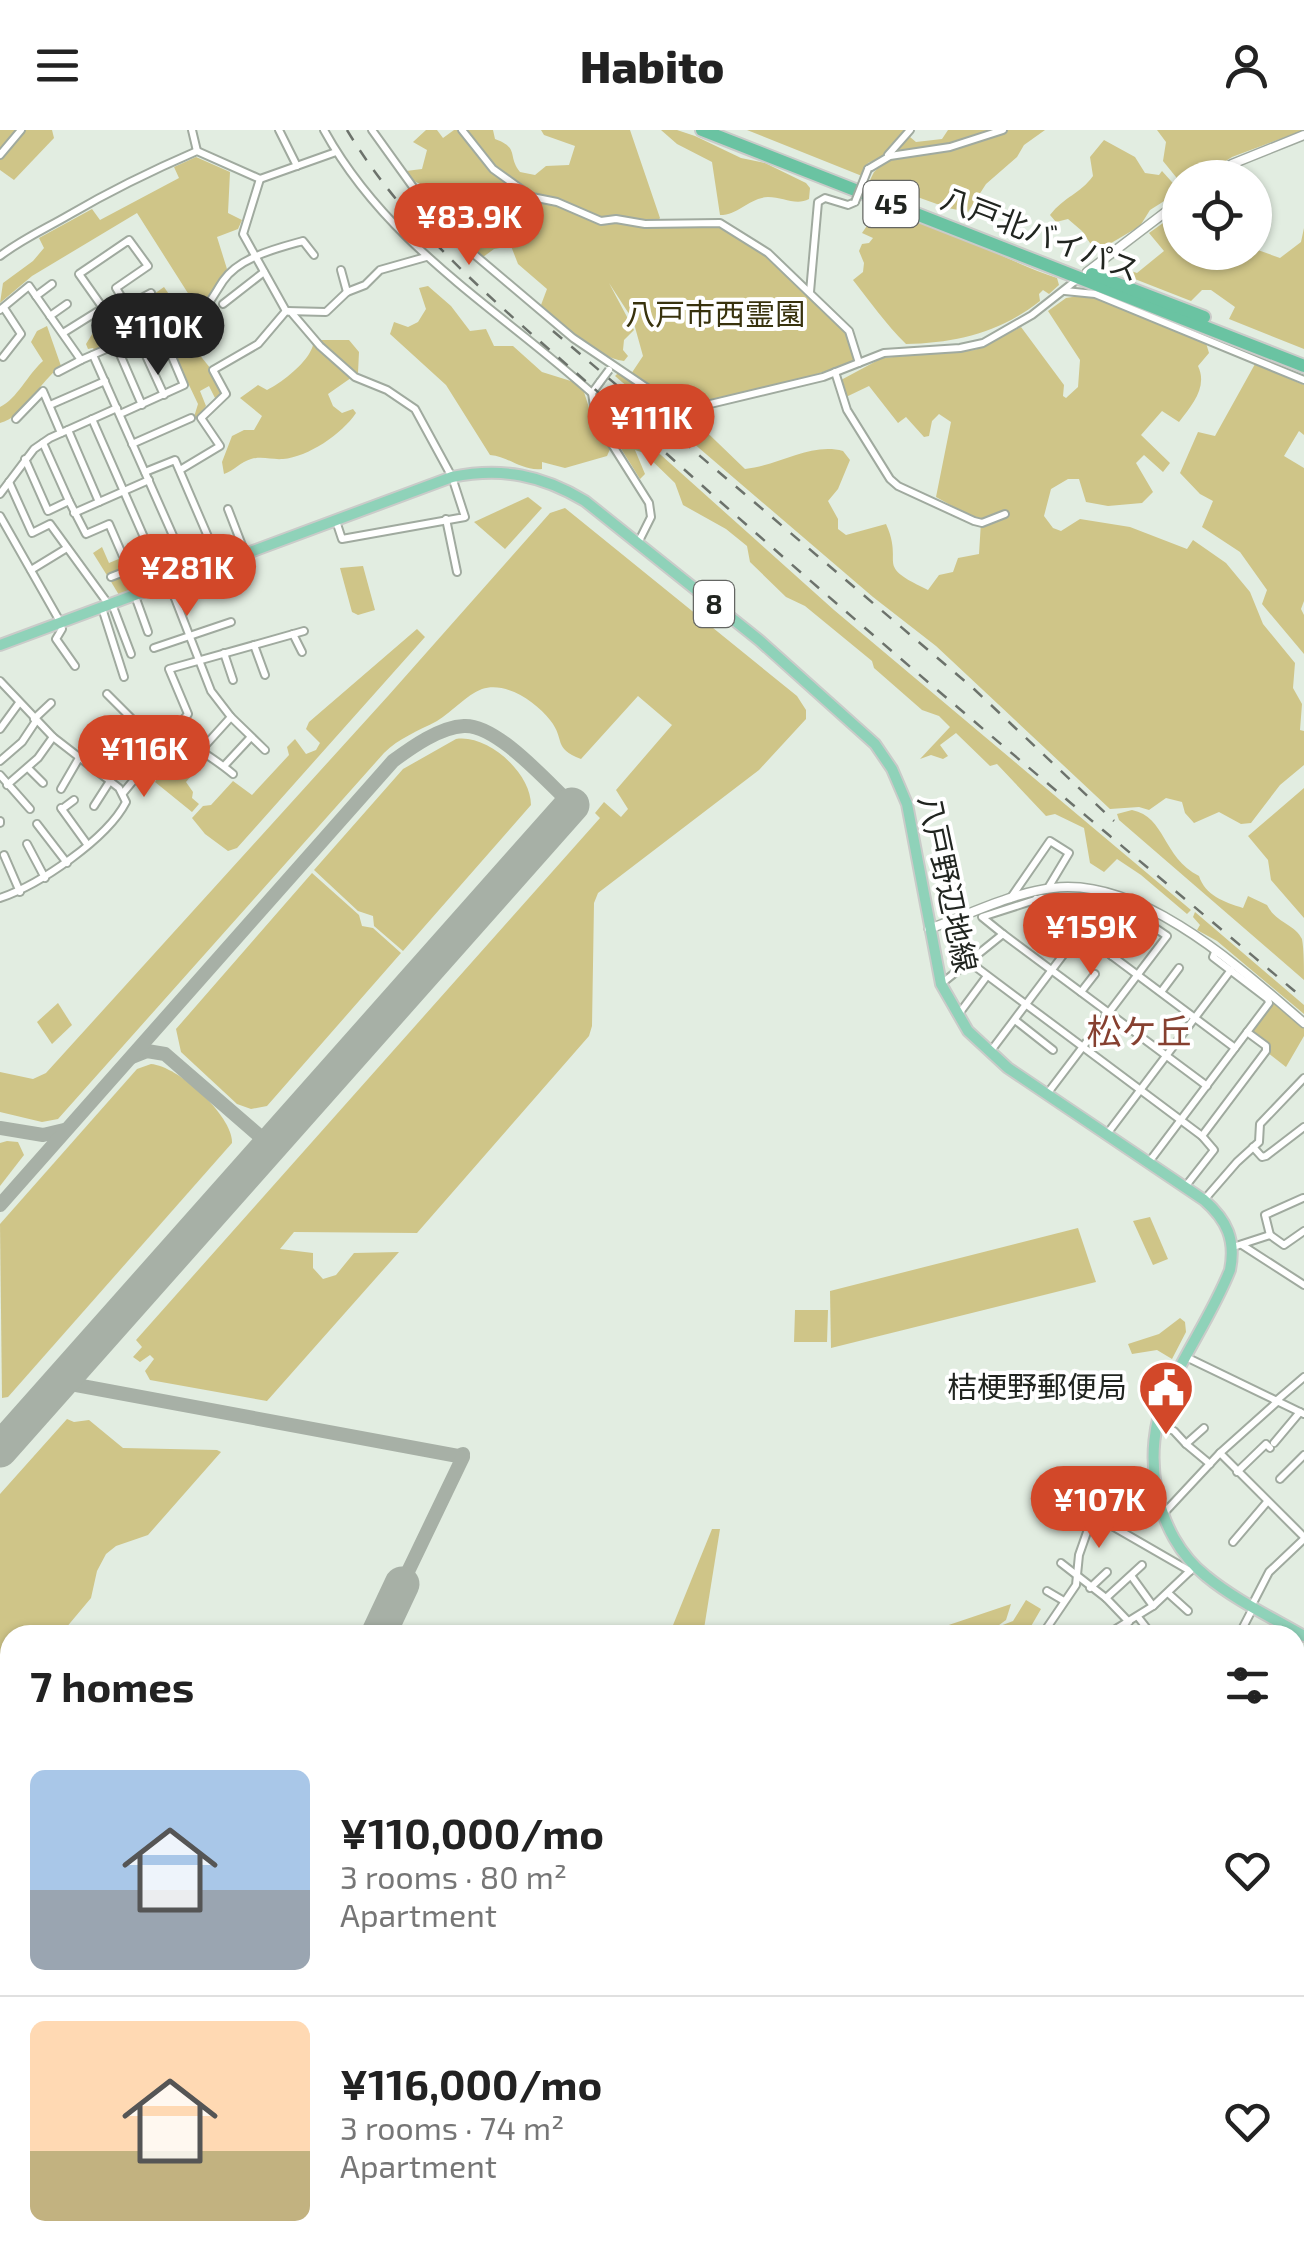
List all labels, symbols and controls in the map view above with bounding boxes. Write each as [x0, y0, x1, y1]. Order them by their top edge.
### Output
icon: menu [30, 38, 85, 93]
text: Habito [580, 38, 724, 92]
icon: person [1219, 38, 1274, 93]
map controls [1162, 160, 1272, 270]
button: locate [1162, 160, 1272, 270]
street label: 八戸北バイパス [937, 179, 1145, 287]
road number: 45 [864, 181, 918, 227]
pin: ¥83.9K [388, 183, 550, 268]
text: ¥83.9K [416, 196, 522, 234]
pin: ¥110K [88, 293, 228, 378]
park label: 八戸市西霊園 [625, 295, 805, 331]
text: ¥110K [113, 306, 203, 344]
pin: ¥111K [581, 384, 721, 469]
text: ¥111K [609, 397, 693, 435]
pin: ¥281K [117, 534, 257, 619]
text: ¥281K [140, 547, 234, 585]
road number: 8 [694, 581, 734, 627]
pin: ¥116K [74, 715, 214, 800]
text: ¥116K [100, 728, 188, 766]
street label: 八戸野辺地線 [913, 792, 985, 975]
pin: ¥159K [1021, 893, 1161, 978]
text: ¥159K [1045, 906, 1137, 944]
district label: 松ケ丘 [1086, 1009, 1192, 1051]
public building icon: 桔梗野郵便局 [1136, 1358, 1196, 1437]
place label: 桔梗野郵便局 [947, 1368, 1127, 1404]
pin: ¥107K [1029, 1466, 1169, 1551]
text: ¥107K [1053, 1479, 1145, 1517]
icon: filters [1220, 1658, 1275, 1713]
text: 7 homes [30, 1660, 194, 1710]
text: ¥110,000/mo [340, 1807, 604, 1857]
icon: home [110, 1810, 230, 1930]
icon: heart [1220, 1843, 1275, 1898]
text: 3 rooms · 80 m² [340, 1857, 567, 1895]
text: Apartment [340, 1895, 497, 1933]
text: ¥116,000/mo [340, 2058, 602, 2108]
icon: home [110, 2061, 230, 2181]
icon: heart [1220, 2094, 1275, 2149]
text: 3 rooms · 74 m² [340, 2108, 564, 2146]
text: Apartment [340, 2146, 497, 2184]

